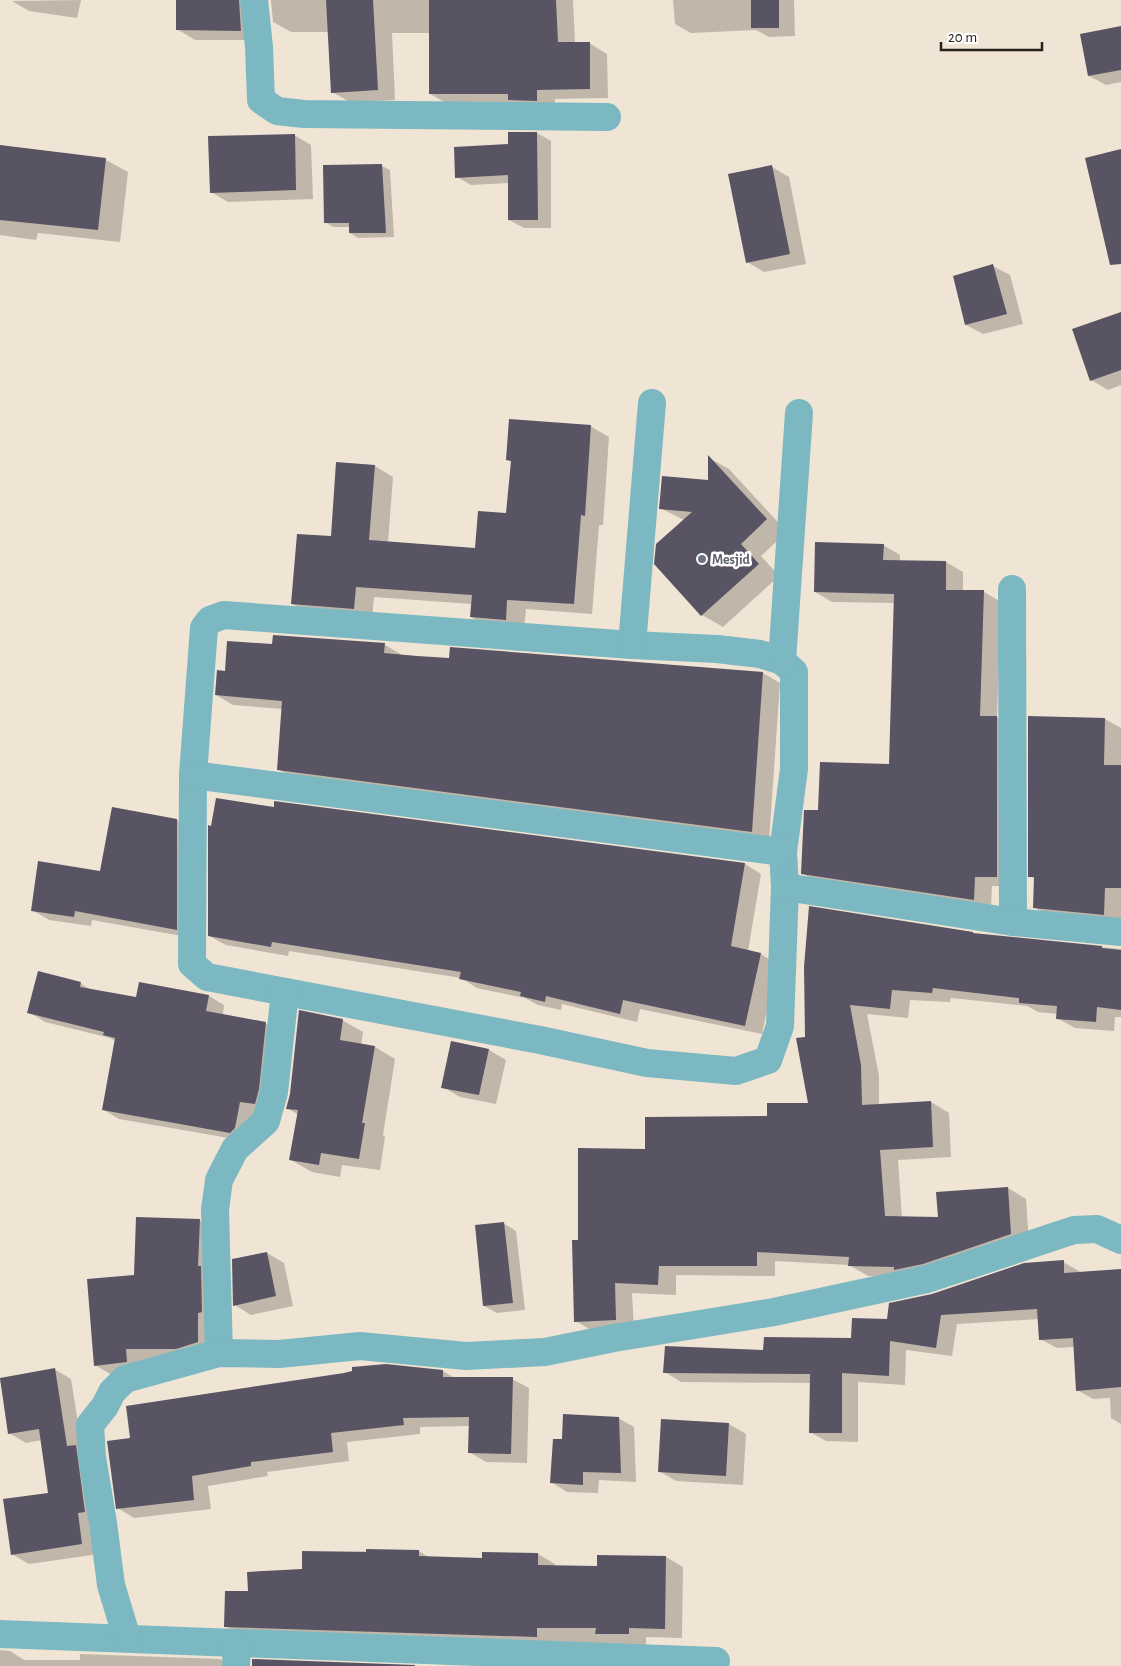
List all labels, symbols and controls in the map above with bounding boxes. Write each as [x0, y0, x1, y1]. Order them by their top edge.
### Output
scale bar [941, 20, 1042, 52]
text: 20 m [948, 30, 977, 45]
marker: Mesjid [696, 553, 708, 565]
place label: Mesjid [712, 553, 751, 567]

